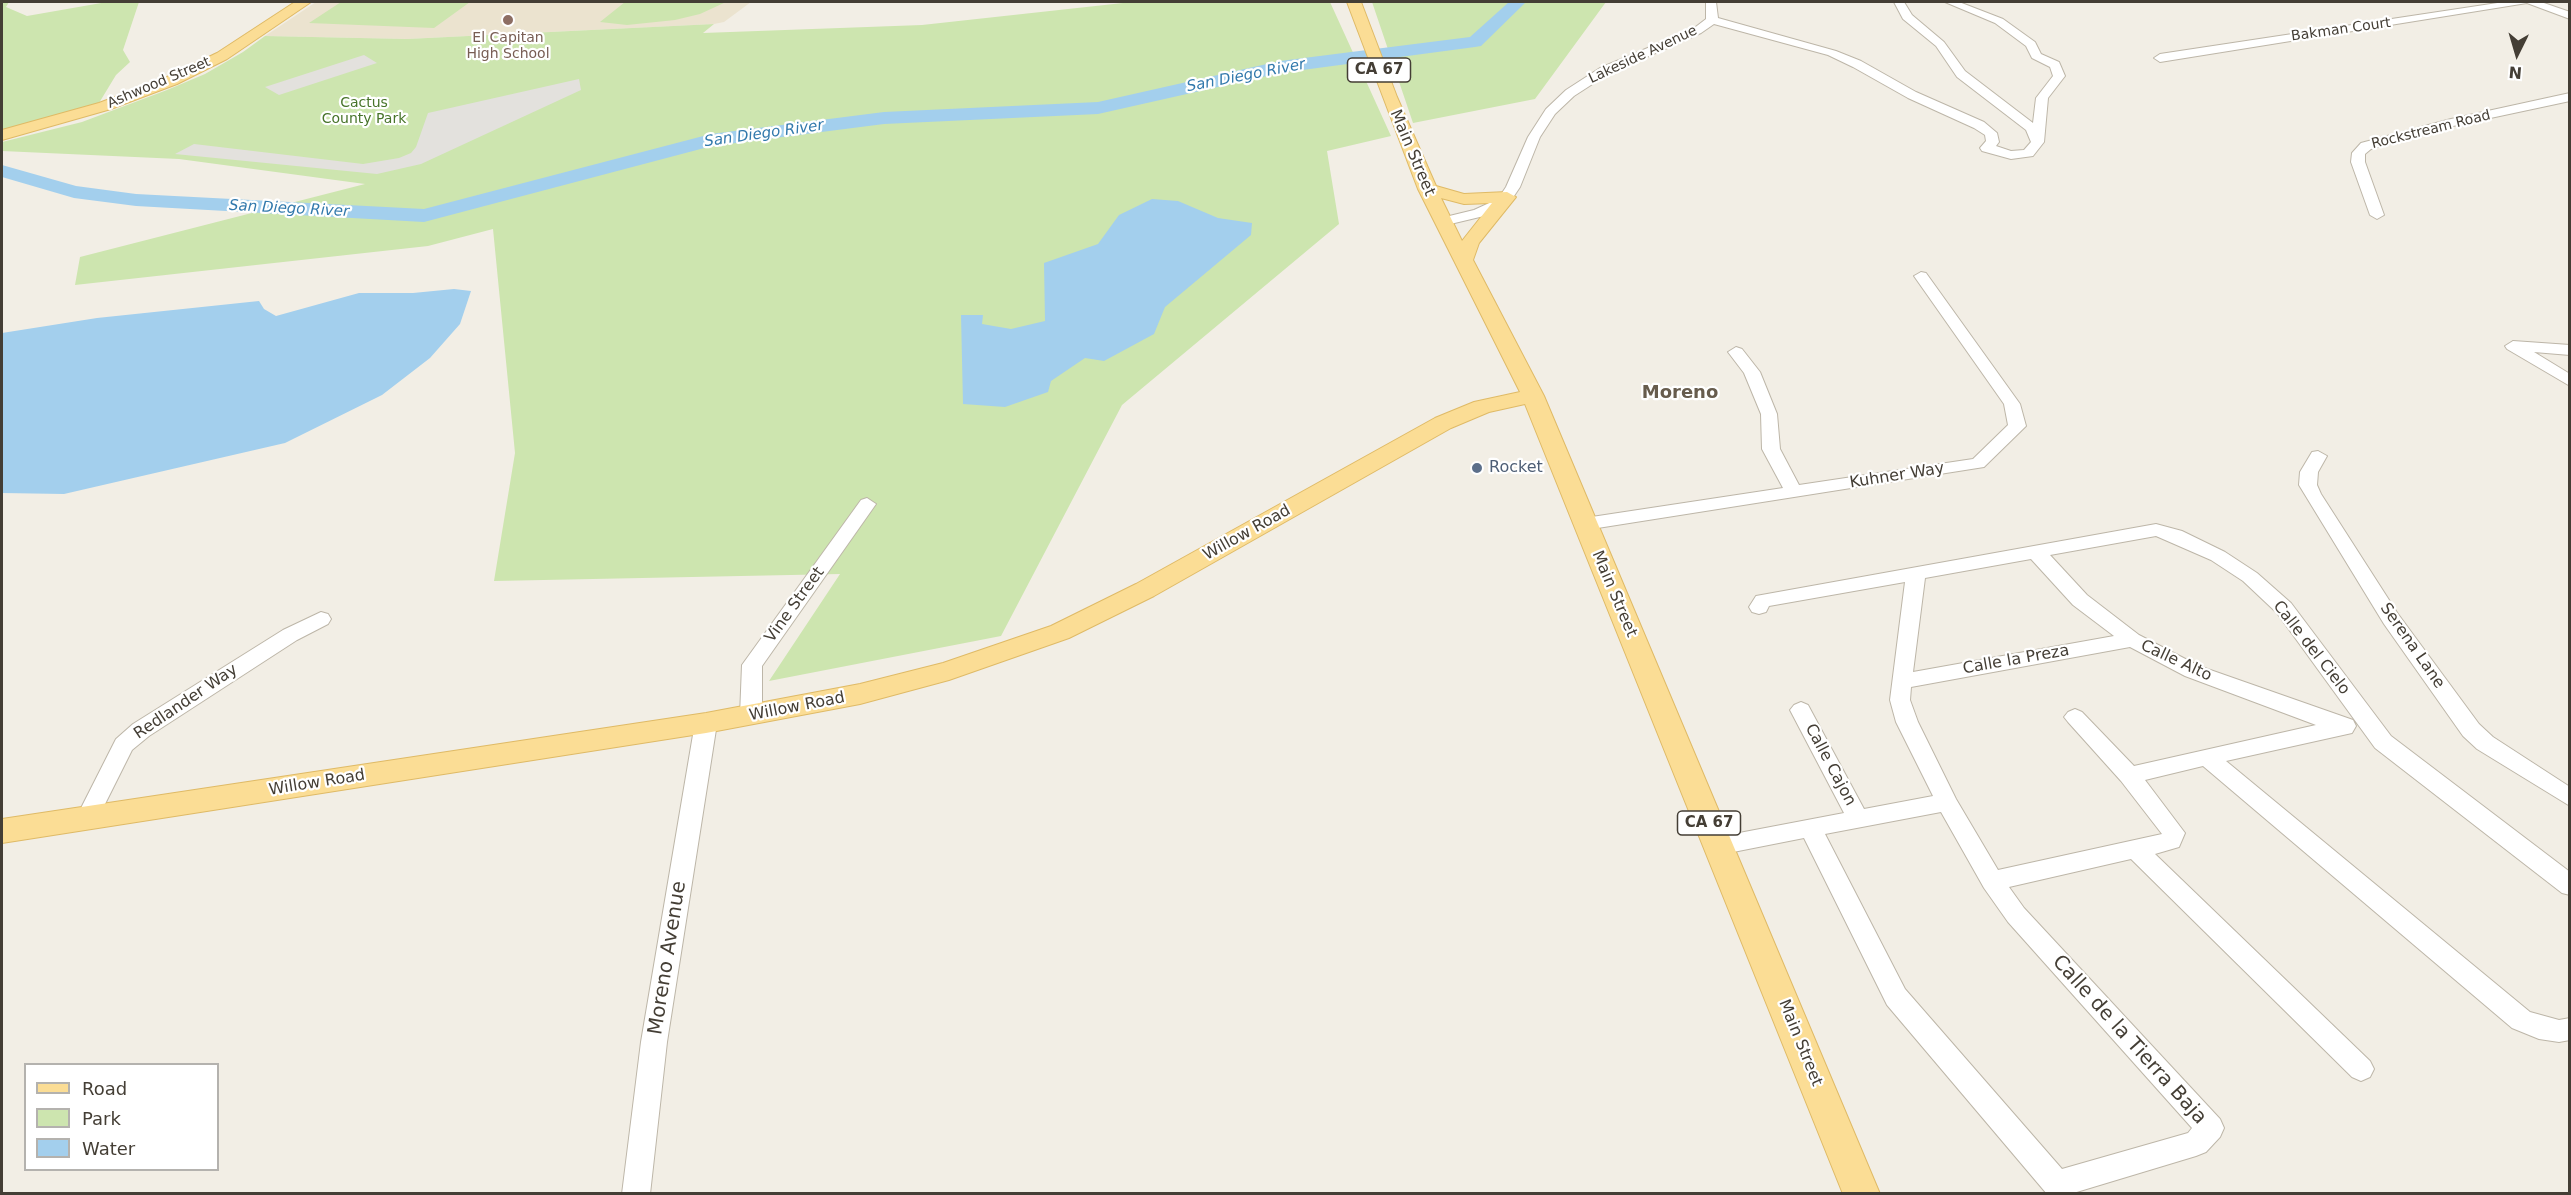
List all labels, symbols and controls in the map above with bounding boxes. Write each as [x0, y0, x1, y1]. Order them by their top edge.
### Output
marker: El Capitan High School [501, 13, 515, 27]
street label: Bakman Court [2290, 15, 2392, 45]
street label: Lakeside Avenue [1586, 23, 1700, 87]
north arrow [2487, 24, 2547, 84]
place label: El Capitan High School [466, 30, 550, 62]
street label: Ashwood Street [105, 54, 213, 112]
water label: San Diego River [1185, 56, 1307, 96]
road number: CA 67 [1348, 58, 1410, 82]
text: N [2508, 62, 2523, 82]
park label: Cactus County Park [322, 95, 406, 128]
street label: Main Street [1385, 107, 1439, 199]
street label: Rockstream Road [2370, 107, 2492, 153]
water label: San Diego River [703, 117, 825, 151]
water label: San Diego River [228, 197, 350, 221]
district label: Moreno [1642, 382, 1718, 404]
place label: Rocket [1489, 458, 1543, 478]
street label: Kuhner Way [1848, 459, 1946, 493]
marker: Rocket [1470, 461, 1484, 475]
street label: Willow Road [1200, 501, 1294, 565]
street label: Main Street [1587, 548, 1641, 640]
street label: Vine Street [761, 563, 829, 647]
street label: Calle del Cielo [2268, 597, 2354, 699]
street label: Serena Lane [2376, 600, 2448, 692]
street label: Calle Alto [2137, 636, 2215, 686]
street label: Calle la Preza [1961, 641, 2071, 679]
street label: Redlander Way [131, 660, 241, 744]
street label: Willow Road [748, 688, 846, 726]
street label: Calle Cajon [1800, 721, 1860, 809]
street label: Willow Road [268, 766, 366, 800]
road number: CA 67 [1678, 811, 1740, 835]
street label: Moreno Avenue [644, 879, 692, 1037]
street label: Calle de la Tierra Baja [2047, 950, 2211, 1130]
street label: Main Street [1774, 997, 1826, 1089]
legend [24, 1063, 219, 1171]
text: Road [82, 1078, 127, 1099]
text: Park [82, 1108, 121, 1129]
text: Water [82, 1138, 135, 1159]

